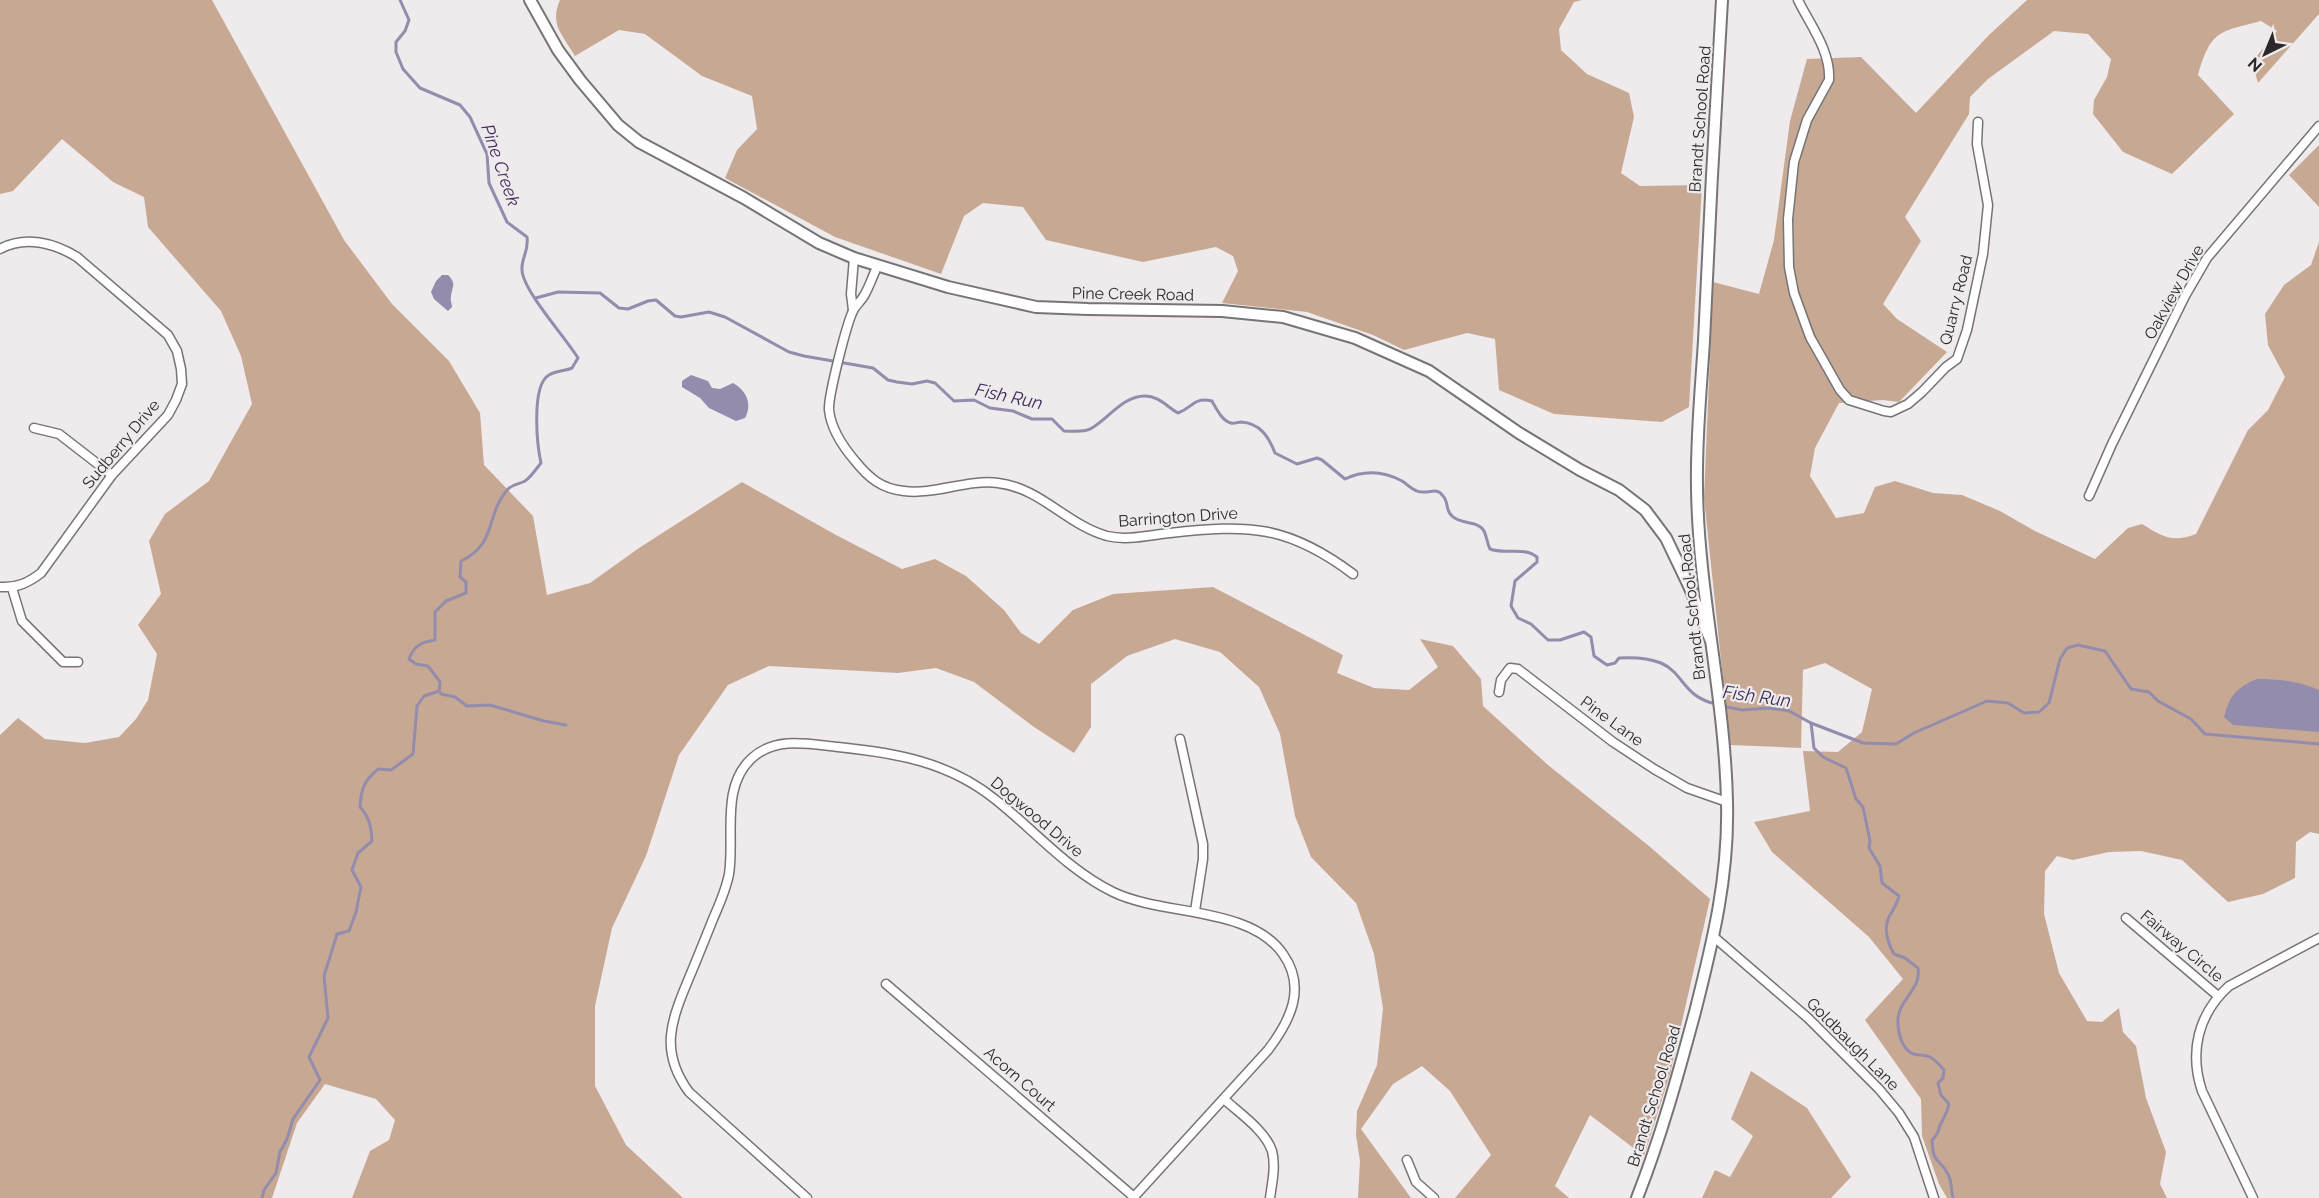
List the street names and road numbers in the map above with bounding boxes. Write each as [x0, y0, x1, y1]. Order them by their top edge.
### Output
street label: Brandt School Road [1685, 45, 1715, 193]
street label: Oakview Drive [2140, 241, 2208, 343]
street label: Quarry Road [1936, 253, 1976, 347]
street label: Pine Creek Road [1072, 283, 1194, 305]
street label: Sudberry Drive [78, 396, 164, 492]
street label: Barrington Drive [1118, 503, 1238, 531]
street label: Brandt School Road [1675, 533, 1709, 681]
street label: Pine Lane [1577, 692, 1647, 750]
street label: Dogwood Drive [987, 773, 1087, 861]
street label: Fairway Circle [2137, 906, 2227, 986]
street label: Goldbaugh Lane [1803, 994, 1903, 1094]
street label: Brandt School Road [1623, 1023, 1685, 1169]
street label: Acorn Court [980, 1043, 1060, 1116]

